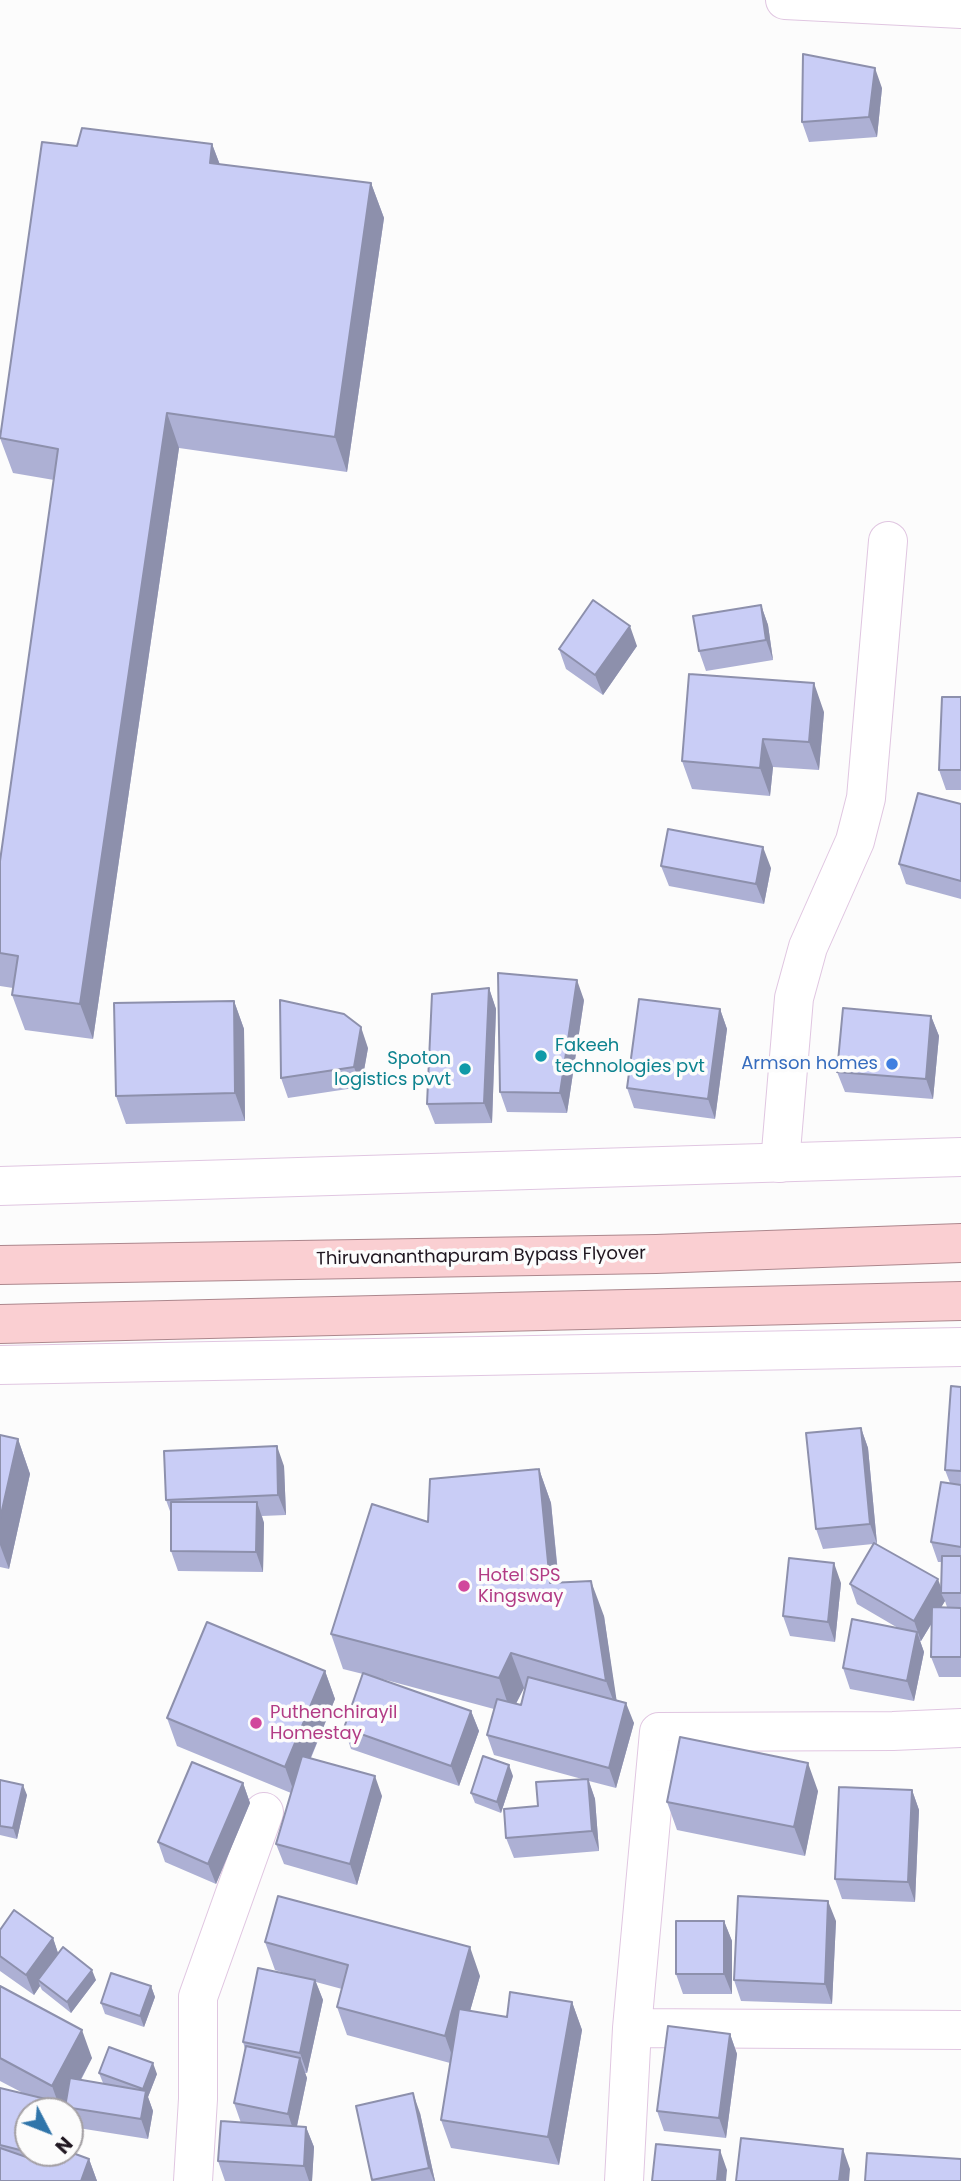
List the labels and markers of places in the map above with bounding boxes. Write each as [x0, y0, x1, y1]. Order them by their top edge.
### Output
place label: Fakeeh technologies pvt [555, 1035, 705, 1078]
place label: Spoton logistics pvvt [334, 1048, 451, 1090]
marker: Fakeeh technologies pvt [533, 1048, 549, 1064]
place label: Armson homes [741, 1053, 878, 1075]
marker: Armson homes [884, 1056, 900, 1072]
marker: Spoton logistics pvvt [457, 1061, 473, 1077]
place label: Hotel SPS Kingsway [478, 1565, 563, 1608]
marker: Hotel SPS Kingsway [456, 1578, 472, 1594]
place label: Puthenchirayil Homestay [270, 1702, 397, 1744]
marker: Puthenchirayil Homestay [248, 1715, 264, 1731]

